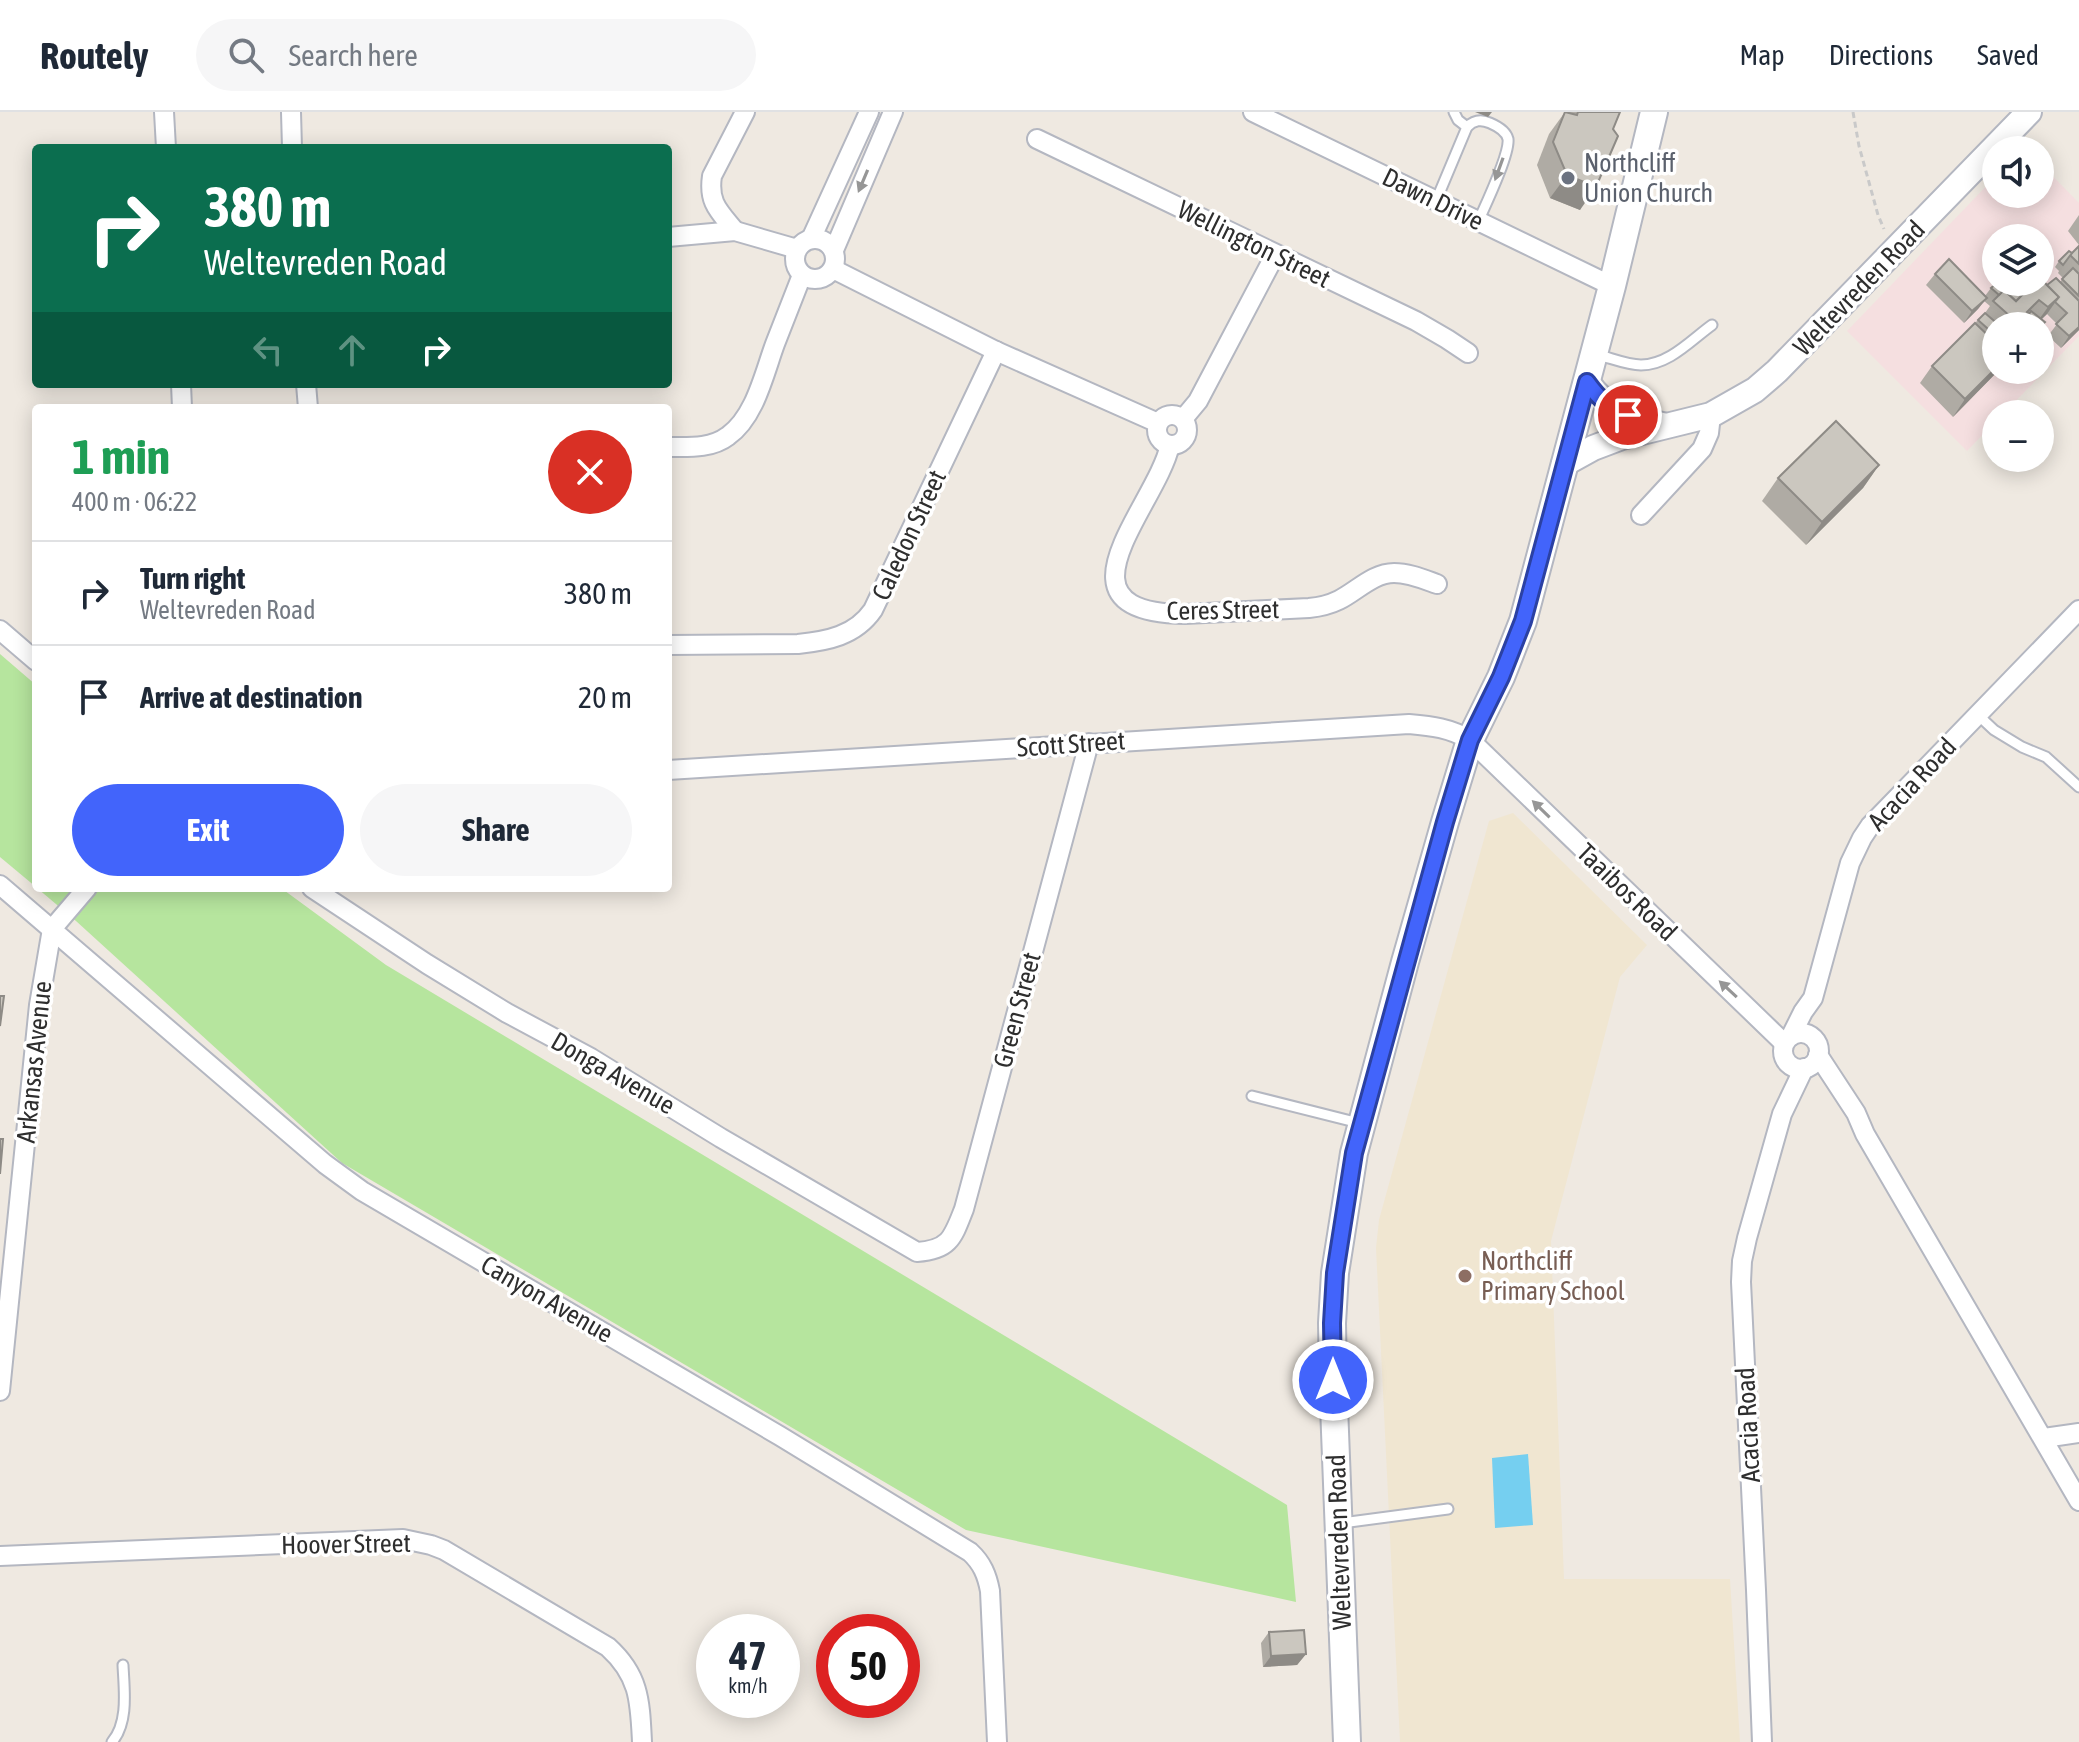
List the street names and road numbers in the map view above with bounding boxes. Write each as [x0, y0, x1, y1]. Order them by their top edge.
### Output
street label: Dawn Drive [1378, 162, 1488, 236]
street label: Wellington Street [1173, 194, 1335, 294]
street label: Weltevreden Road [1787, 214, 1931, 362]
street label: Caledon Street [866, 465, 952, 605]
street label: Ceres Street [1166, 594, 1280, 626]
street label: Scott Street [1016, 725, 1126, 763]
street label: Acacia Road [1862, 732, 1962, 836]
street label: Taaibos Road [1571, 837, 1683, 947]
street label: Green Street [987, 949, 1047, 1071]
street label: Arkansas Avenue [11, 980, 57, 1144]
street label: Donga Avenue [546, 1026, 680, 1120]
street label: Canyon Avenue [476, 1249, 618, 1349]
street label: Acacia Road [1730, 1367, 1766, 1483]
street label: Weltevreden Road [1321, 1454, 1357, 1630]
street label: Hoover Street [281, 1528, 411, 1560]

